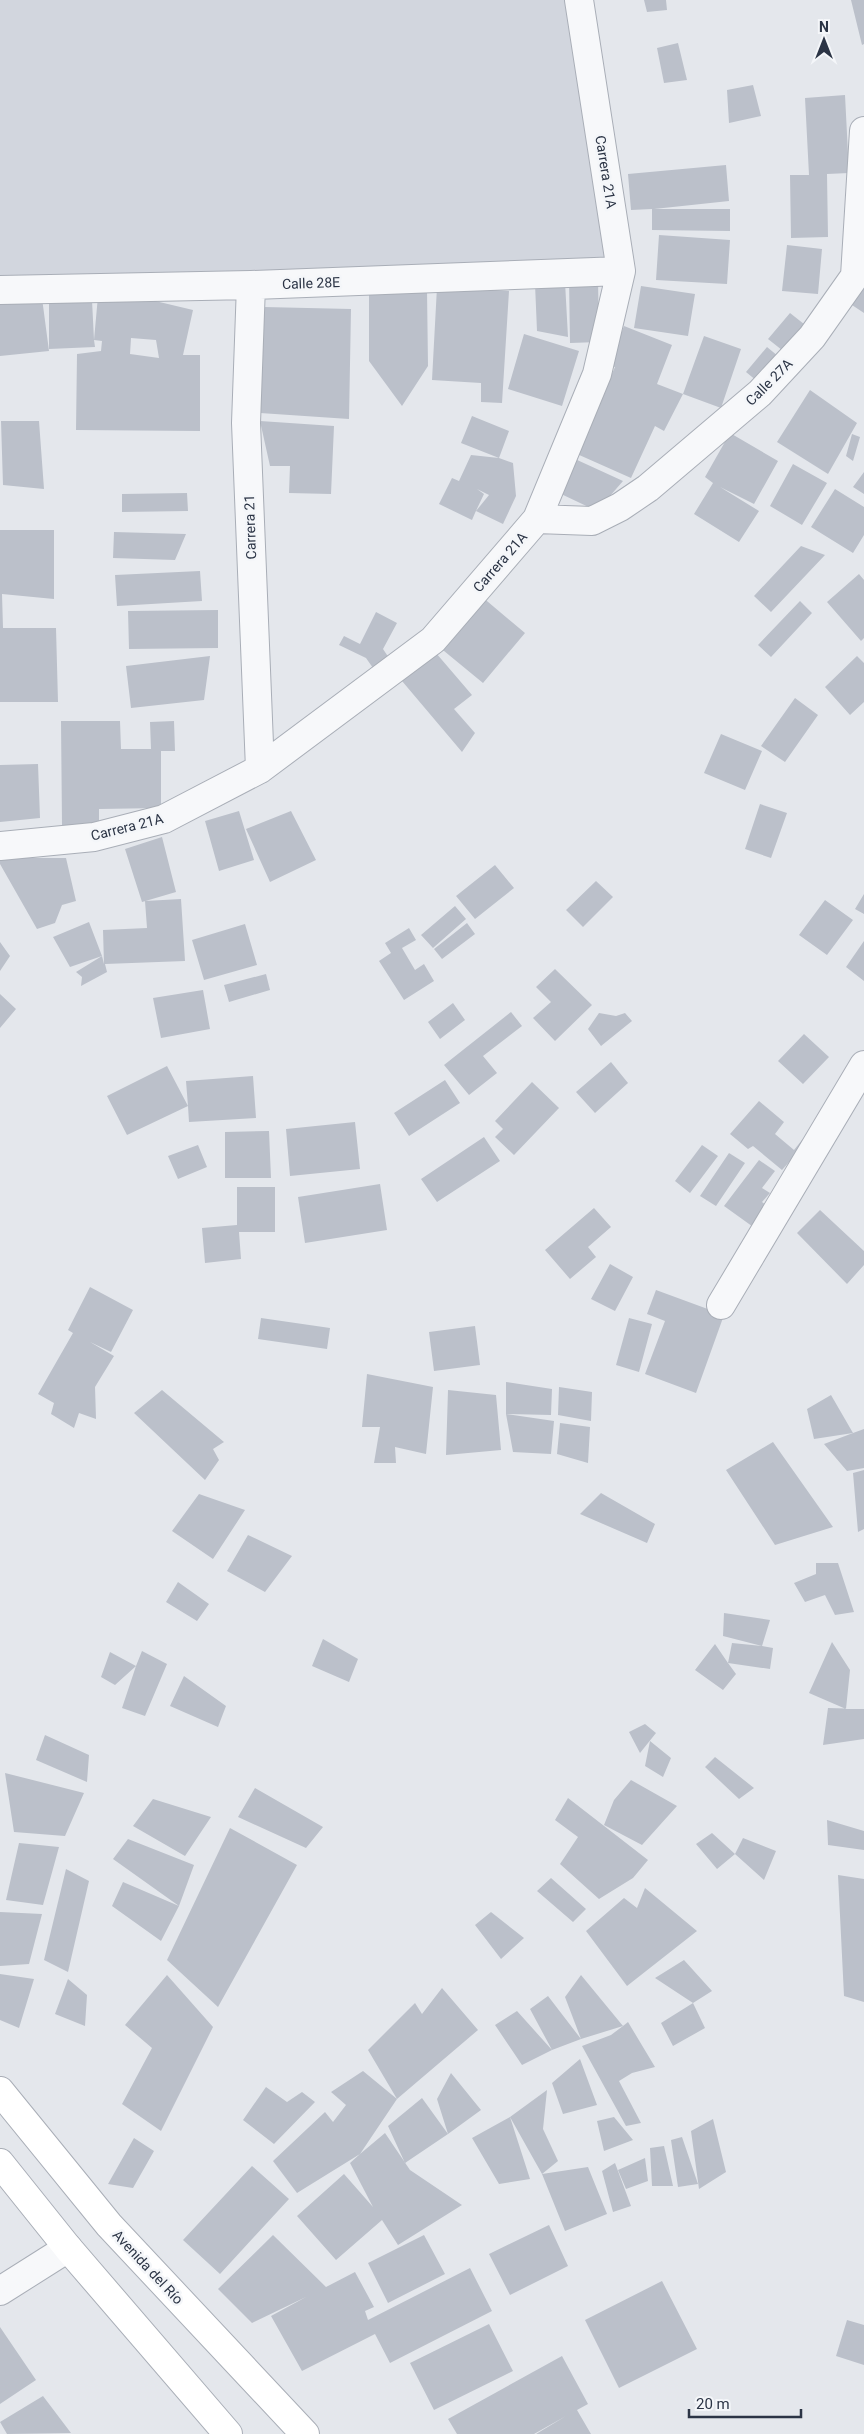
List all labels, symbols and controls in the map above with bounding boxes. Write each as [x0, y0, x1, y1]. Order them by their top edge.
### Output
north arrow [799, 15, 849, 65]
text: N [819, 19, 829, 35]
street label: Carrera 21A [592, 134, 620, 210]
street label: Calle 28E [282, 274, 340, 292]
street label: Calle 27A [742, 355, 796, 409]
street label: Carrera 21 [241, 494, 259, 560]
street label: Carrera 21A [470, 529, 530, 595]
street label: Carrera 21A [89, 810, 165, 844]
street label: Avenida del Río [110, 2227, 186, 2307]
scale bar [689, 2386, 802, 2418]
text: 20 m [696, 2395, 730, 2413]

